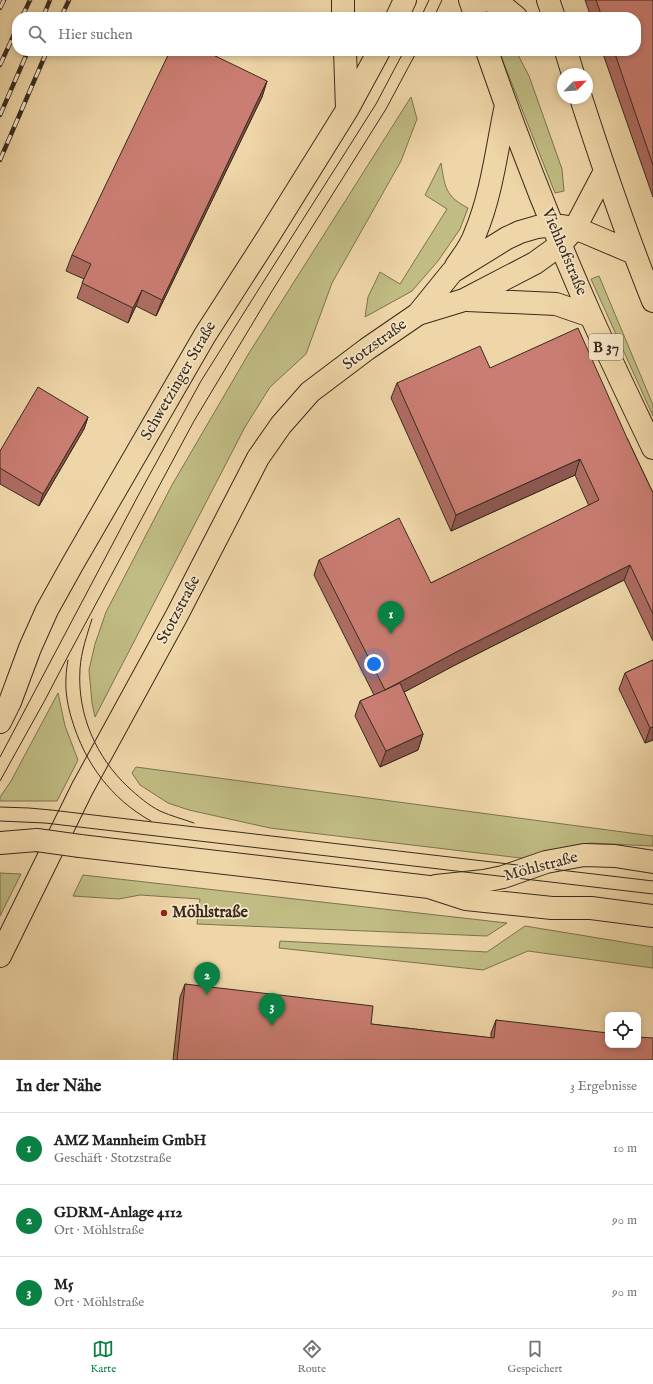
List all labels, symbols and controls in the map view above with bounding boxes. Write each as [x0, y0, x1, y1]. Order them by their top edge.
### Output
search box [12, 12, 641, 56]
icon: search [26, 23, 48, 45]
text: Hier suchen [58, 25, 133, 44]
north arrow [557, 68, 593, 104]
street label: Viehhofstraße [536, 204, 591, 299]
street label: Stotzstraße [339, 315, 411, 375]
street label: Schwetzinger Straße [137, 318, 221, 444]
road number: B 37 [589, 334, 623, 360]
street label: Stotzstraße [153, 572, 205, 648]
pin: 1 [378, 601, 404, 634]
your location [364, 654, 384, 674]
street label: Möhlstraße [502, 848, 580, 886]
place label: Möhlstraße [172, 903, 248, 923]
marker: Möhlstraße [159, 908, 169, 918]
pin: 2 [194, 962, 220, 995]
pin: 3 [259, 993, 285, 1026]
map controls [605, 1012, 641, 1048]
button: locate [605, 1012, 641, 1048]
text: In der Nähe [16, 1076, 101, 1097]
text: 3 Ergebnisse [570, 1078, 637, 1095]
text: AMZ Mannheim GmbH [54, 1131, 206, 1150]
text: 1 [27, 1140, 31, 1157]
text: 10 m [613, 1140, 637, 1157]
text: Geschäft · Stotzstraße [54, 1150, 171, 1167]
text: GDRM-Anlage 4112 [54, 1203, 183, 1222]
text: 2 [26, 1212, 32, 1229]
text: 90 m [612, 1212, 637, 1229]
text: Ort · Möhlstraße [54, 1222, 144, 1239]
text: M5 [54, 1275, 74, 1294]
text: 3 [27, 1284, 31, 1301]
text: 90 m [612, 1284, 637, 1301]
text: Ort · Möhlstraße [54, 1294, 144, 1311]
tab: Karte [91, 1338, 116, 1376]
tab: Route [297, 1338, 326, 1376]
tab: Gespeichert [507, 1338, 562, 1376]

